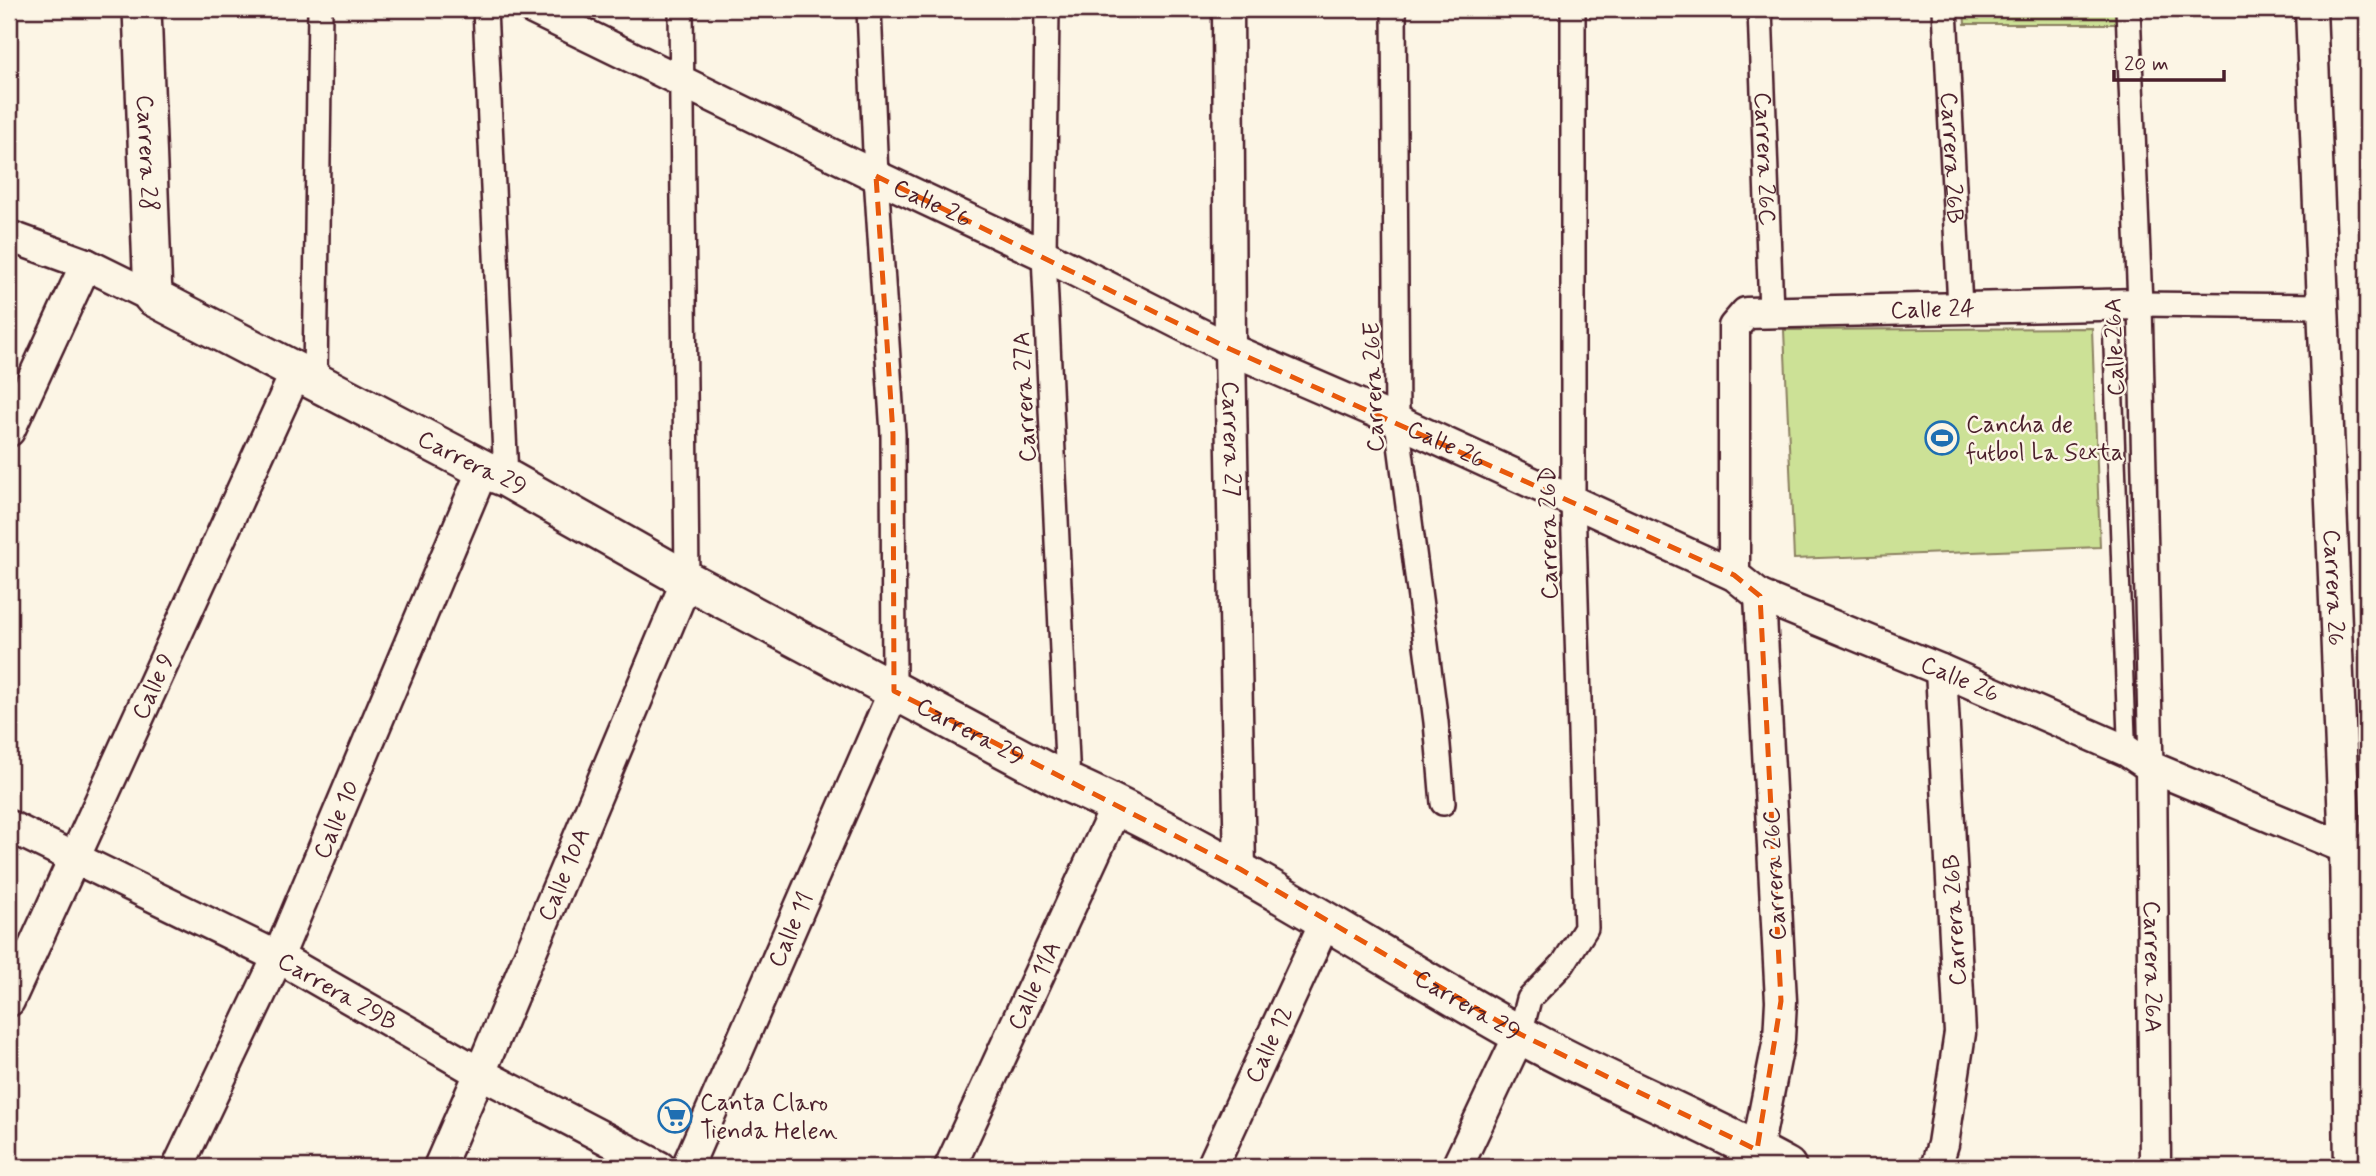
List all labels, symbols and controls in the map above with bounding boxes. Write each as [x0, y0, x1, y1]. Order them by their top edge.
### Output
scale bar [2114, 38, 2224, 82]
text: 20 m [2124, 50, 2169, 78]
street label: Carrera 26B [1932, 91, 1970, 225]
street label: Carrera 26C [1746, 92, 1782, 226]
street label: Carrera 28 [128, 94, 164, 212]
street label: Calle 26 [888, 172, 976, 236]
street label: Calle 24 [1890, 294, 1975, 327]
street label: Calle 26A [2098, 297, 2133, 397]
street label: Carrera 26E [1357, 321, 1392, 453]
street label: Carrera 27A [1007, 331, 1044, 463]
street label: Carrera 27 [1214, 381, 1247, 497]
place label: Cancha de futbol La Sexta [1966, 410, 2123, 469]
street label: Calle 26 [1402, 414, 1490, 476]
sports icon: Cancha de futbol La Sexta [1923, 419, 1961, 457]
street label: Carrera 29 [412, 424, 532, 504]
street label: Carrera 26D [1533, 466, 1566, 600]
street label: Carrera 26 [2315, 529, 2351, 647]
street label: Calle 9 [125, 649, 183, 725]
street label: Calle 26 [1916, 649, 2004, 711]
street label: Carrera 29 [910, 691, 1029, 774]
street label: Calle 10 [307, 776, 368, 864]
street label: Carrera 26C [1757, 806, 1794, 942]
street label: Calle 10A [531, 824, 598, 926]
street label: Carrera 26B [1937, 853, 1974, 987]
street label: Calle 11 [762, 888, 822, 973]
street label: Carrera 26A [2135, 901, 2168, 1033]
street label: Calle 11A [1001, 936, 1069, 1036]
street label: Carrera 29B [272, 946, 402, 1039]
street label: Carrera 29 [1408, 963, 1526, 1049]
street label: Calle 12 [1239, 1002, 1301, 1089]
place label: Canta Claro Tienda Helen [700, 1088, 838, 1147]
supermarket icon: Canta Claro Tienda Helen [656, 1097, 694, 1135]

